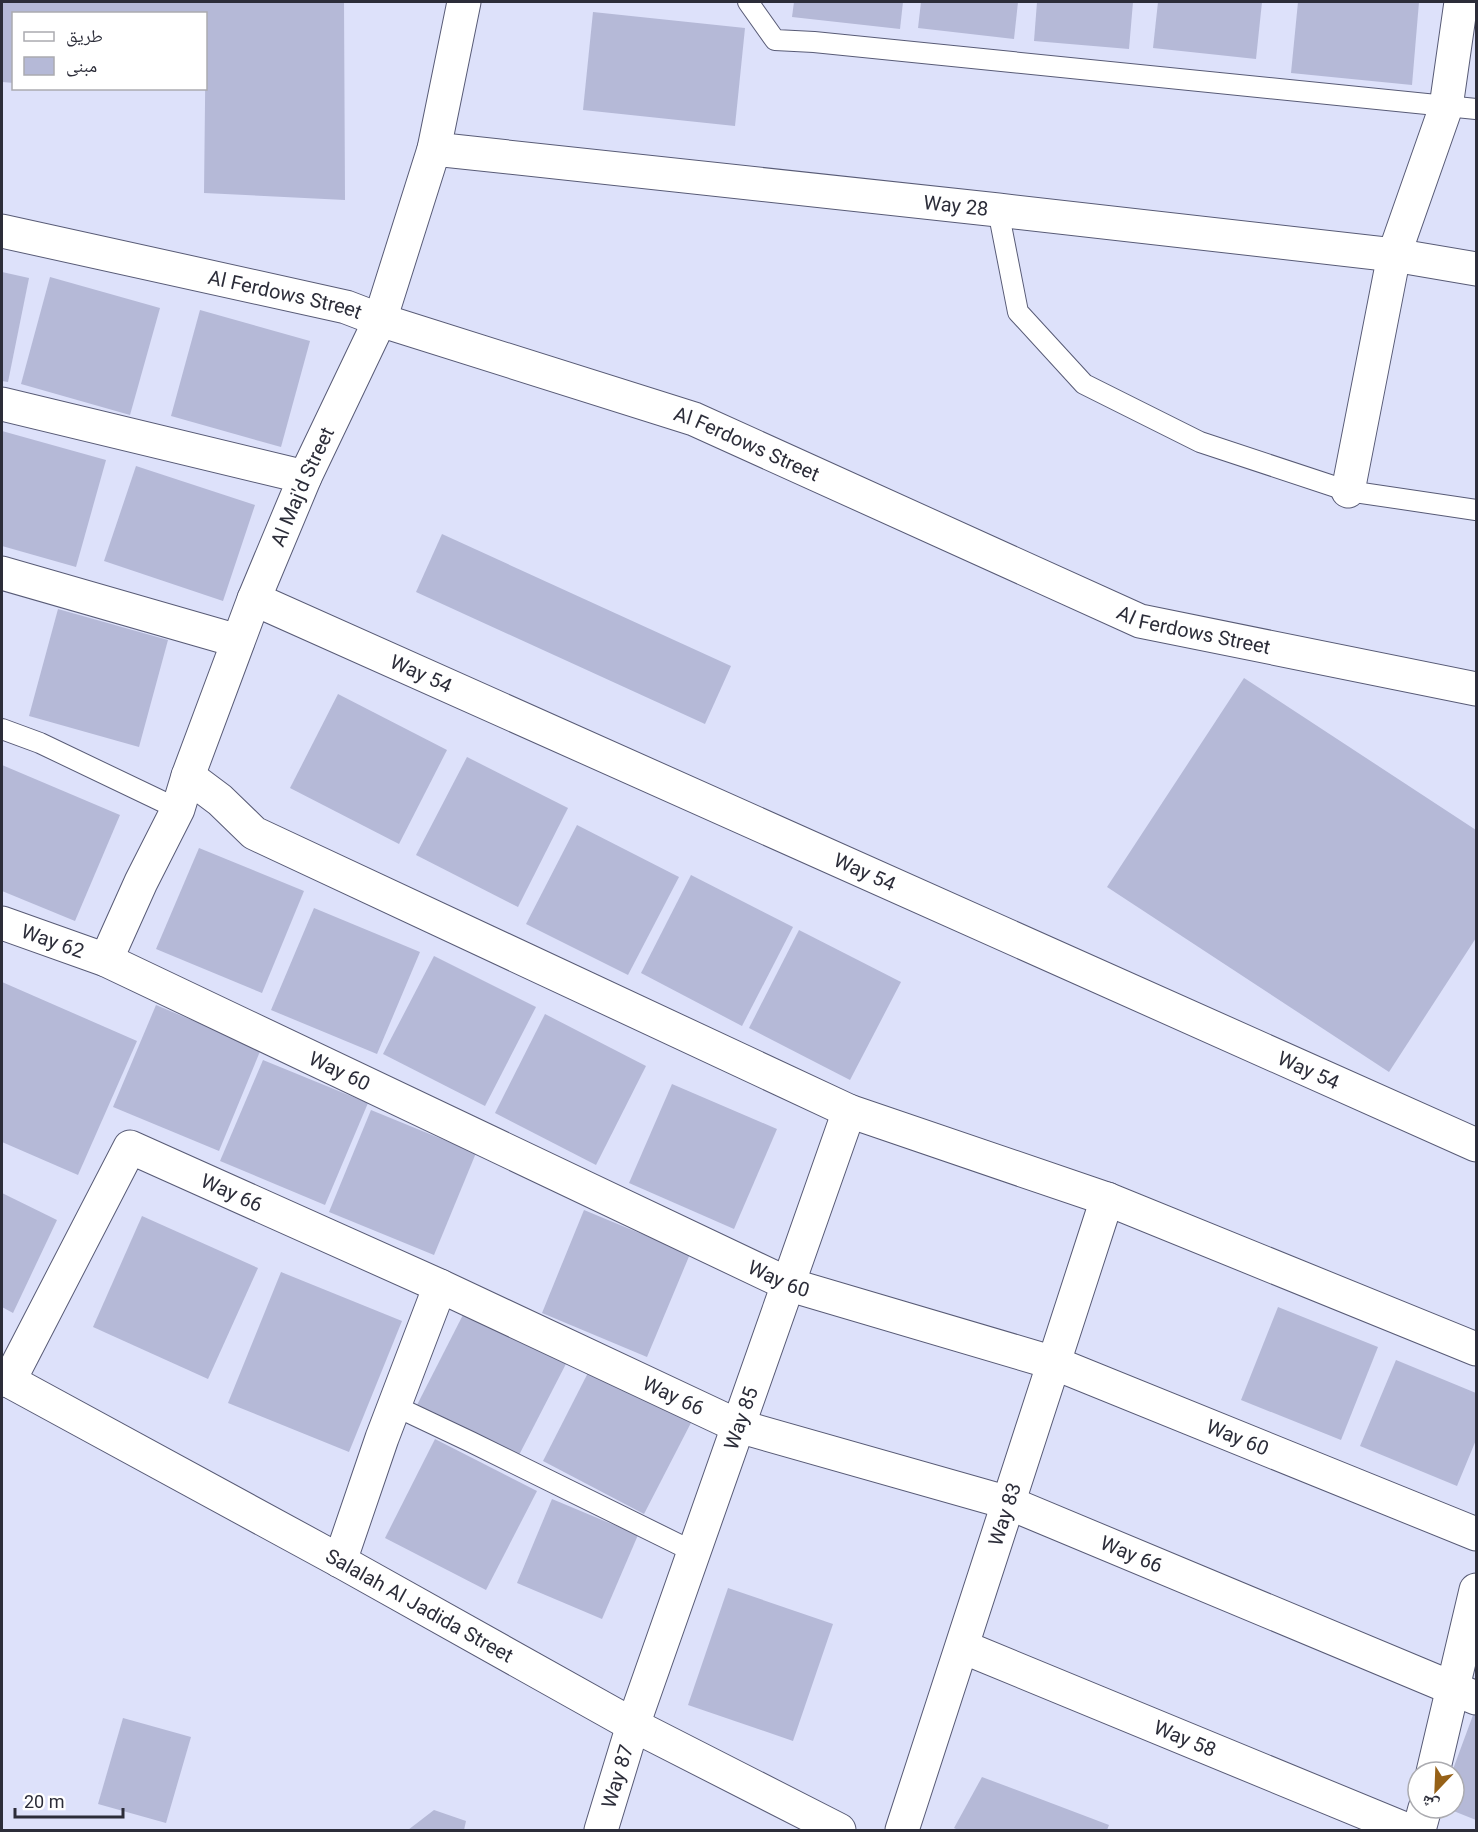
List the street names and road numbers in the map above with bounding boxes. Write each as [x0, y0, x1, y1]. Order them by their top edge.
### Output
street label: Way 28 [922, 190, 990, 221]
street label: Al Ferdows Street [206, 265, 365, 324]
street label: Al Ferdows Street [671, 401, 823, 486]
street label: Al Maj'd Street [265, 423, 339, 550]
street label: Al Ferdows Street [1113, 600, 1273, 659]
street label: Way 54 [386, 649, 456, 698]
street label: Way 54 [830, 848, 899, 896]
street label: Way 62 [18, 919, 88, 963]
street label: Way 60 [305, 1046, 374, 1096]
street label: Way 54 [1274, 1046, 1343, 1094]
street label: Way 66 [197, 1168, 266, 1217]
street label: Way 60 [744, 1255, 812, 1302]
street label: Way 66 [639, 1371, 708, 1420]
street label: Way 85 [719, 1384, 763, 1453]
street label: Way 60 [1203, 1414, 1272, 1461]
street label: Way 83 [983, 1480, 1026, 1549]
street label: Way 66 [1097, 1531, 1166, 1578]
street label: Salalah Al Jadida Street [322, 1544, 518, 1668]
street label: Way 58 [1150, 1715, 1220, 1762]
street label: Way 87 [596, 1742, 638, 1811]

